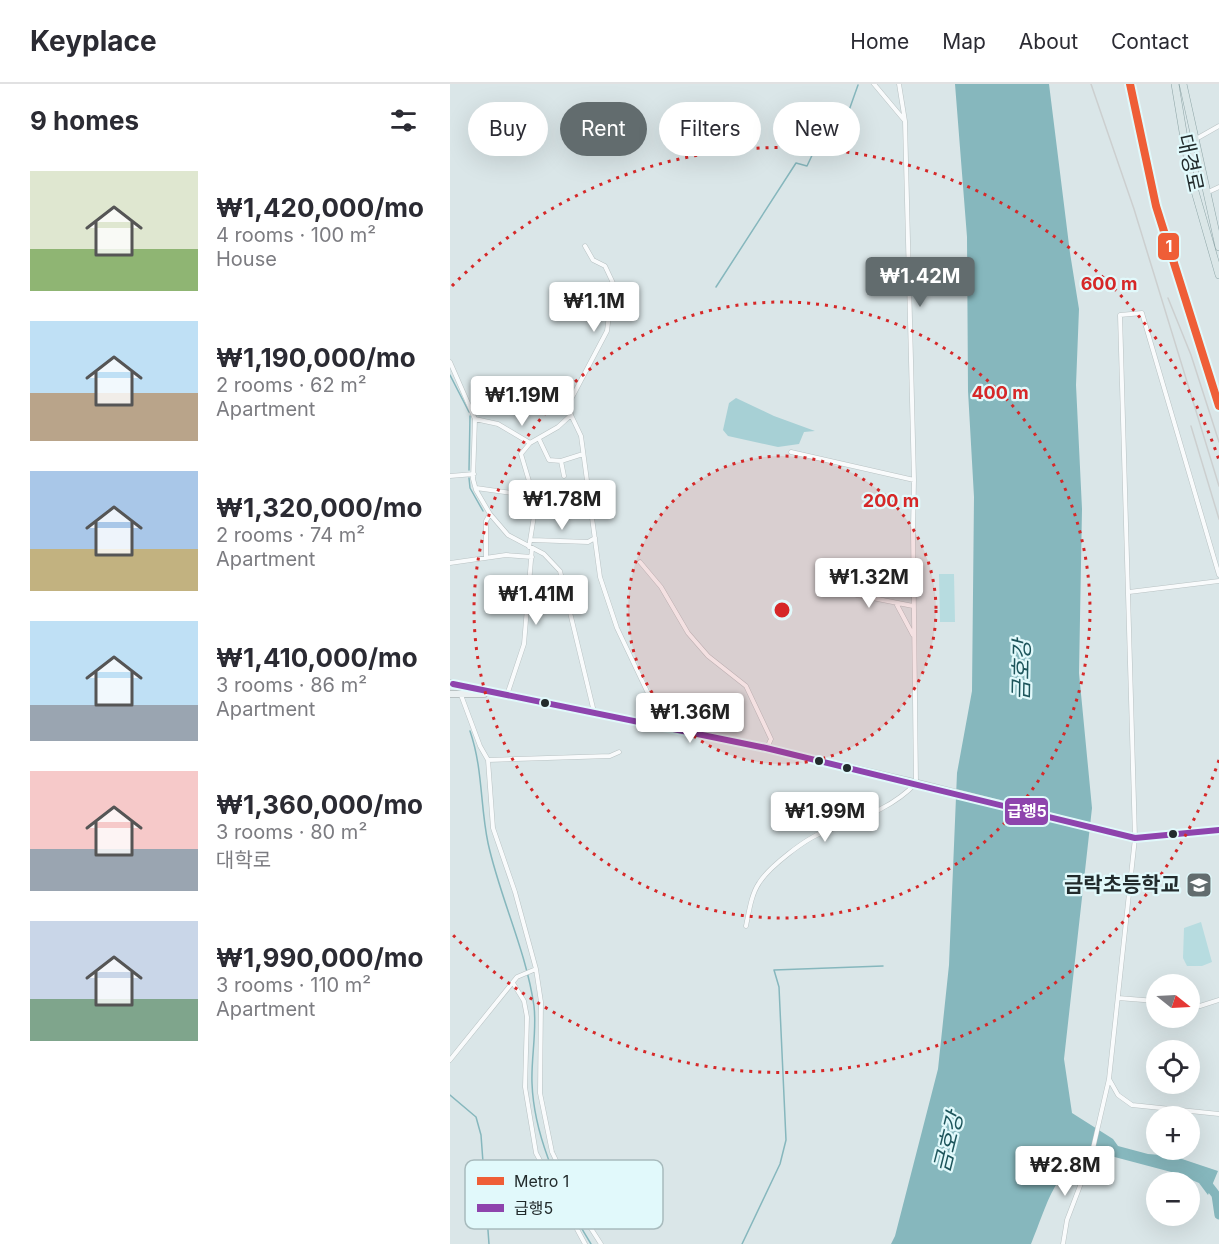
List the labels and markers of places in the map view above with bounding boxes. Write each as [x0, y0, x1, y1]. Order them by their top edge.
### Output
pin: ₩1.42M [871, 257, 969, 308]
pin: ₩1.1M [552, 282, 636, 333]
pin: ₩1.19M [473, 376, 571, 427]
pin: ₩1.78M [513, 480, 611, 531]
pin: ₩1.32M [820, 558, 918, 609]
pin: ₩1.41M [487, 575, 585, 626]
centre of rings [772, 600, 792, 620]
pin: ₩1.36M [641, 693, 739, 744]
unlabelled marker [539, 697, 551, 709]
unlabelled marker [813, 755, 825, 767]
unlabelled marker [841, 762, 853, 774]
pin: ₩1.99M [776, 792, 874, 843]
unlabelled marker [1167, 828, 1179, 840]
school or university icon: 금락초등학교 [1184, 870, 1214, 900]
place label: 금락초등학교 [1064, 872, 1180, 897]
pin: ₩2.8M [1023, 1146, 1107, 1197]

